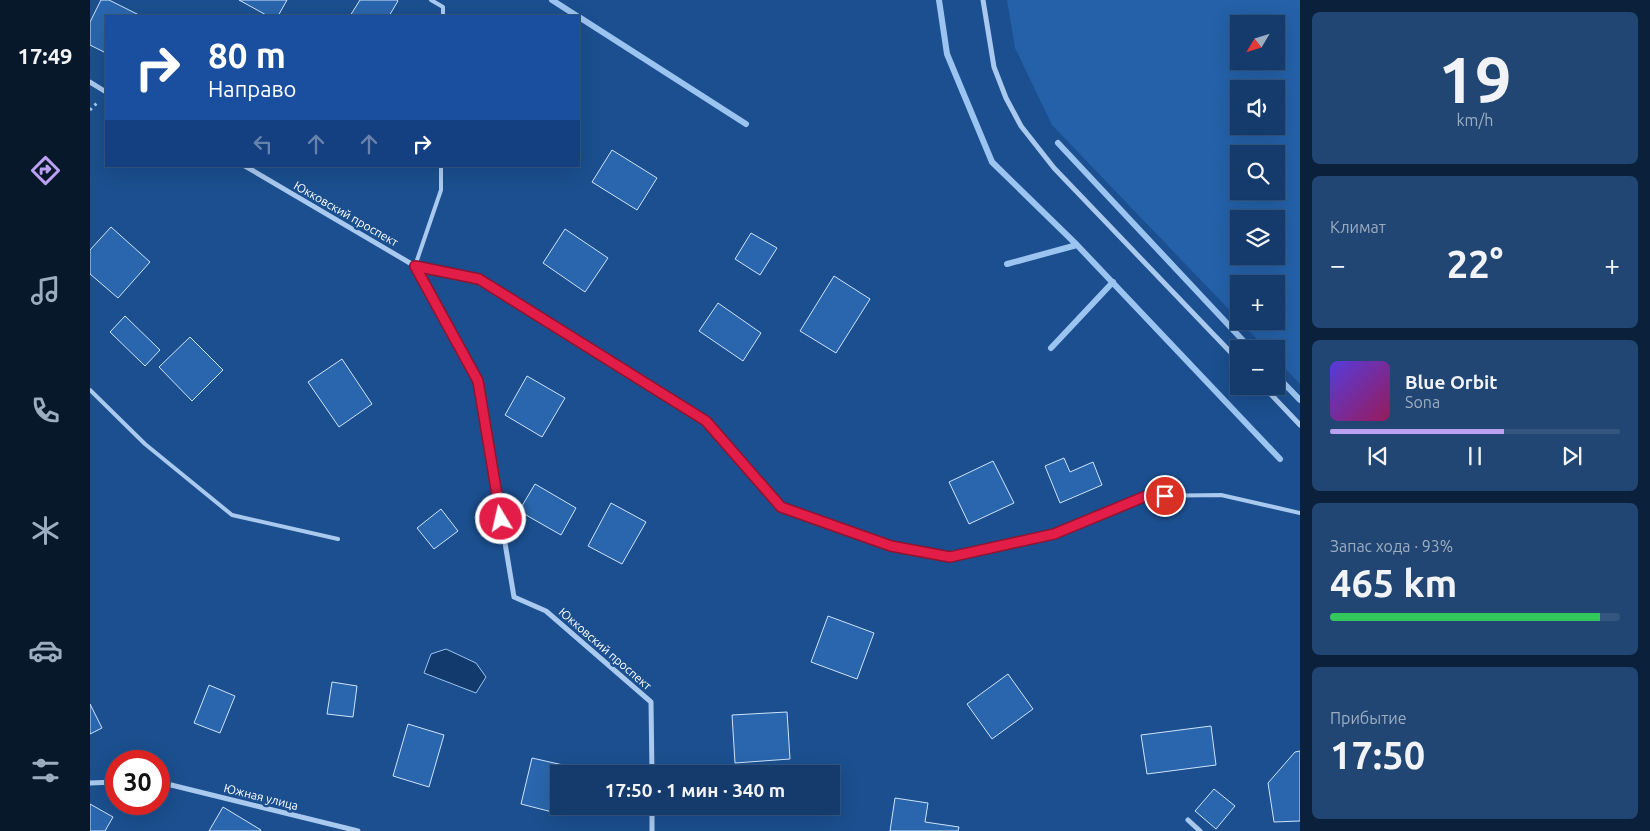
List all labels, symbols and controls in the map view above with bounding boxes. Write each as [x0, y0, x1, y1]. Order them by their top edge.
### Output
north arrow [1230, 15, 1285, 70]
map controls [1230, 15, 1285, 395]
icon: right [125, 35, 190, 100]
text: 80 m [208, 35, 286, 75]
text: 19 [1438, 42, 1512, 115]
text: 17:49 [17, 43, 73, 68]
text: Направо [208, 76, 296, 101]
button: sound [1230, 80, 1285, 135]
text: km/h [1457, 111, 1493, 129]
icon: left [249, 130, 277, 158]
icon: ahead [302, 130, 330, 158]
icon: ahead [355, 130, 383, 158]
icon: right [408, 130, 436, 158]
button: search [1230, 145, 1285, 200]
icon: directions [28, 153, 63, 188]
street label: Юкковский проспект [292, 178, 401, 249]
button: layers [1230, 210, 1285, 265]
text: Климат [1330, 218, 1386, 236]
text: 22° [1447, 243, 1503, 285]
text: − [1330, 249, 1346, 280]
text: + [1604, 249, 1620, 280]
icon: music [28, 273, 63, 308]
button: + [1230, 275, 1285, 330]
button: − [1230, 340, 1285, 395]
text: Blue Orbit [1405, 371, 1498, 393]
icon: phone [28, 393, 63, 428]
text: Sona [1405, 393, 1440, 411]
icon: previous [1364, 442, 1392, 470]
icon: pause [1461, 442, 1489, 470]
icon: next [1558, 442, 1586, 470]
pin [1144, 475, 1186, 517]
icon: arrive [1151, 482, 1179, 510]
position arrow [474, 492, 526, 544]
icon: climate [28, 513, 63, 548]
text: Запас хода · 93% [1330, 537, 1453, 555]
text: 465 km [1330, 562, 1457, 604]
street label: Юкковский проспект [556, 605, 655, 693]
icon: car [28, 633, 63, 668]
text: Прибытие [1330, 709, 1407, 727]
text: 17:50 [1330, 734, 1425, 776]
speed limit sign: 30 [105, 750, 170, 815]
icon: filters [28, 753, 63, 788]
text: 17:50 · 1 мин · 340 m [605, 779, 785, 801]
street label: Южная улица [223, 781, 300, 812]

